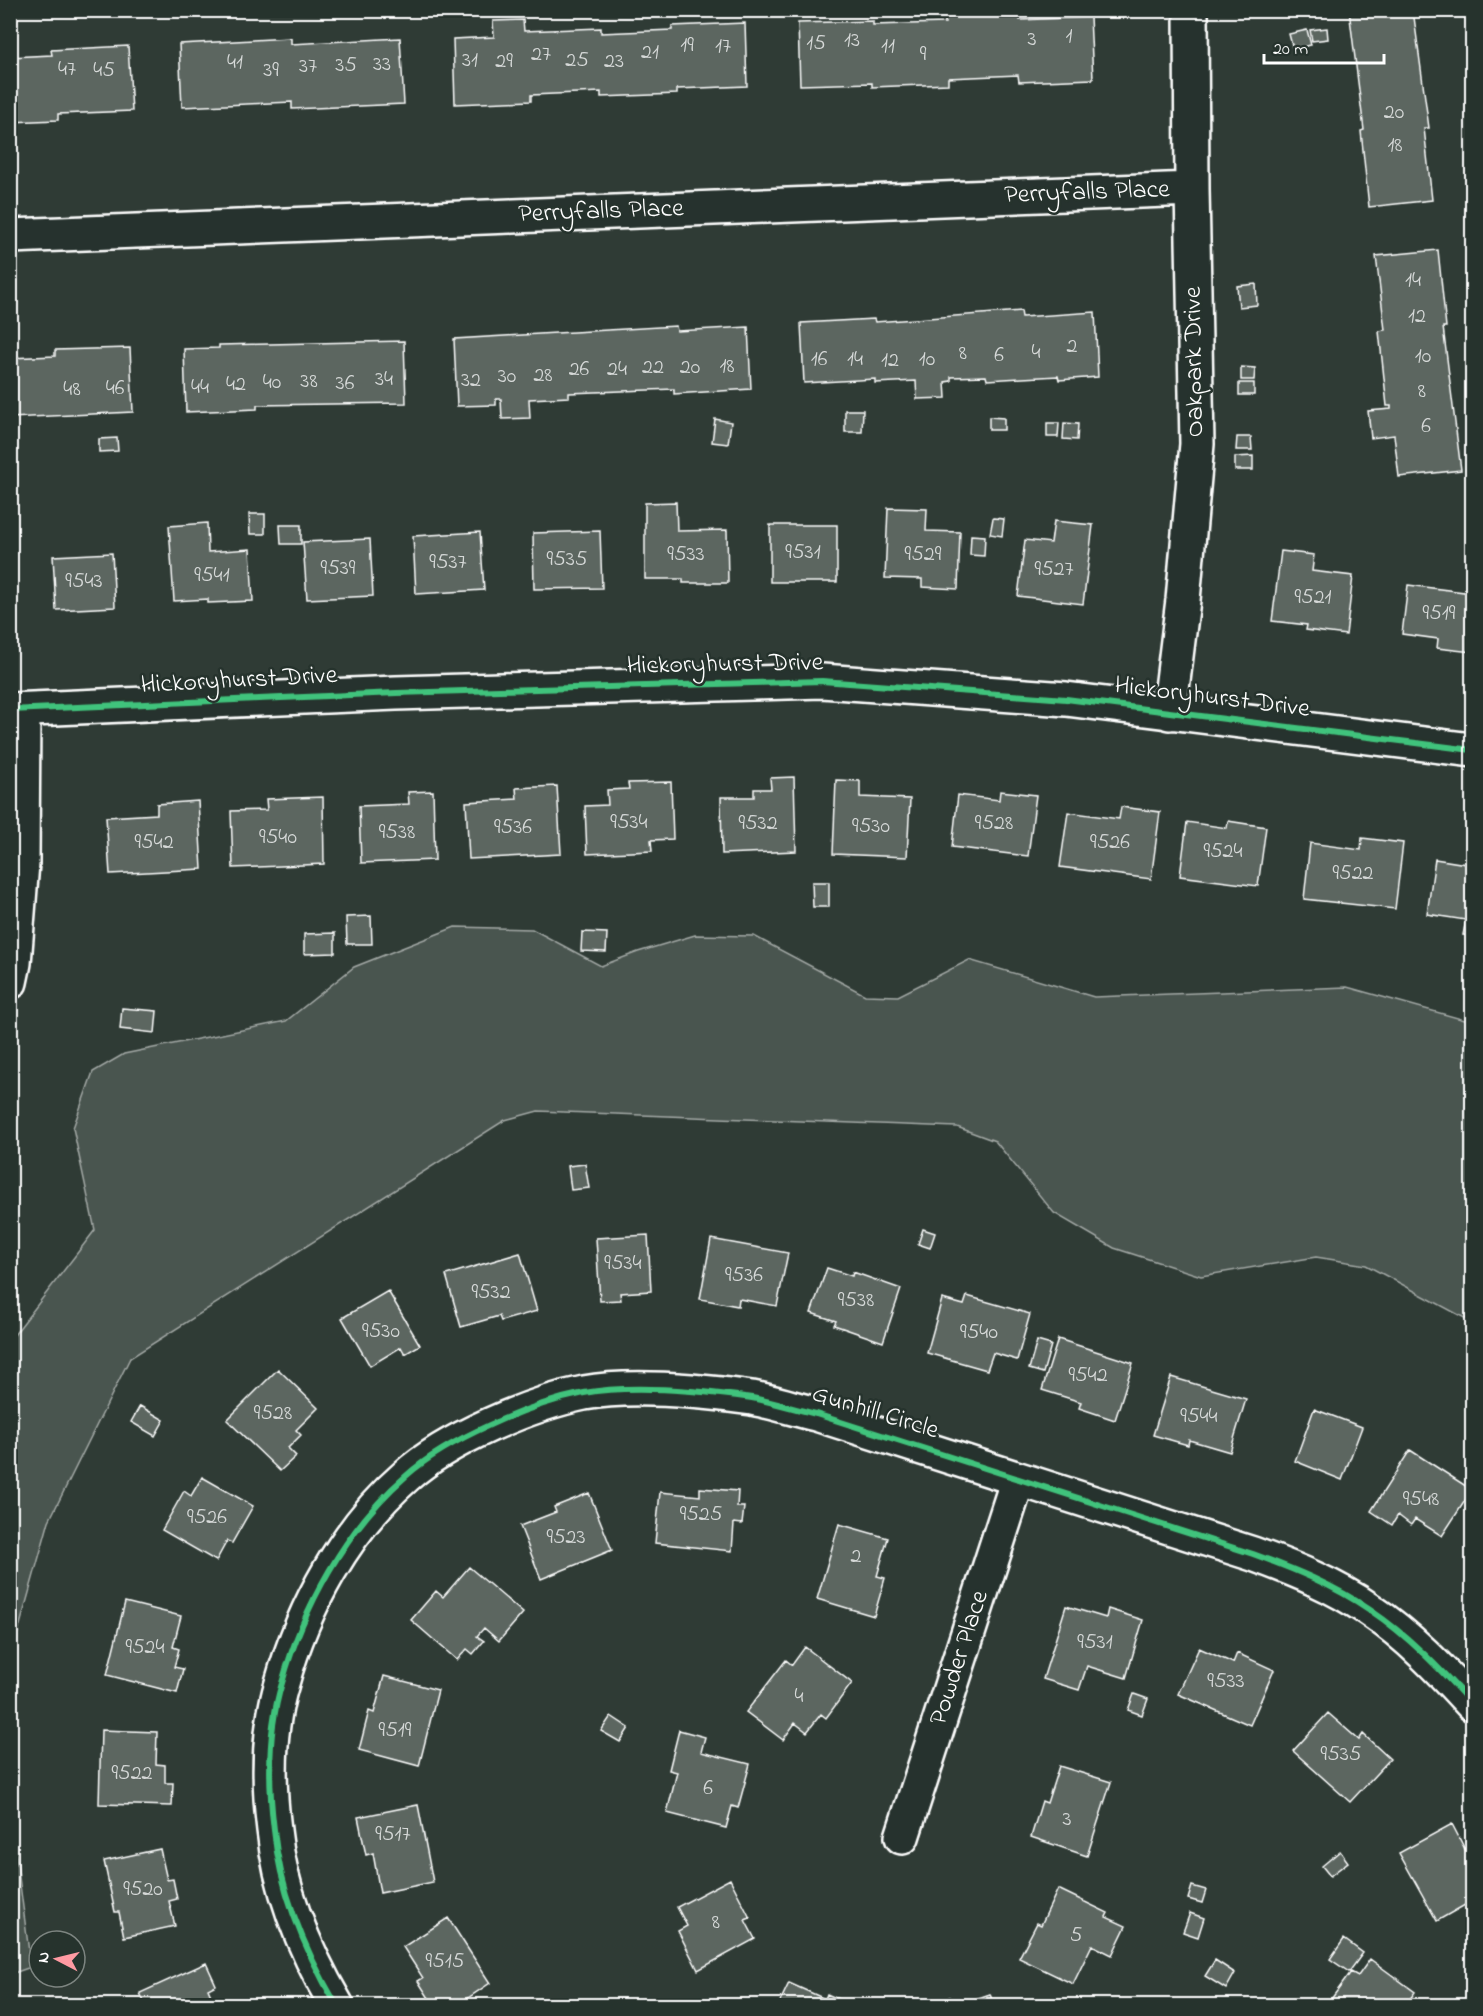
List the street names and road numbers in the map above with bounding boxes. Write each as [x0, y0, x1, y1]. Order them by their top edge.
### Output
street label: Perryfalls Place [1004, 171, 1171, 215]
street label: Perryfalls Place [518, 190, 685, 234]
street label: Oakpark Drive [1175, 286, 1215, 438]
street label: Hickoryhurst Drive [626, 644, 824, 686]
street label: Hickoryhurst Drive [140, 657, 339, 705]
street label: Hickoryhurst Drive [1112, 667, 1312, 729]
street label: Gunhill Circle [807, 1376, 943, 1450]
street label: Powder Place [920, 1585, 1000, 1730]

